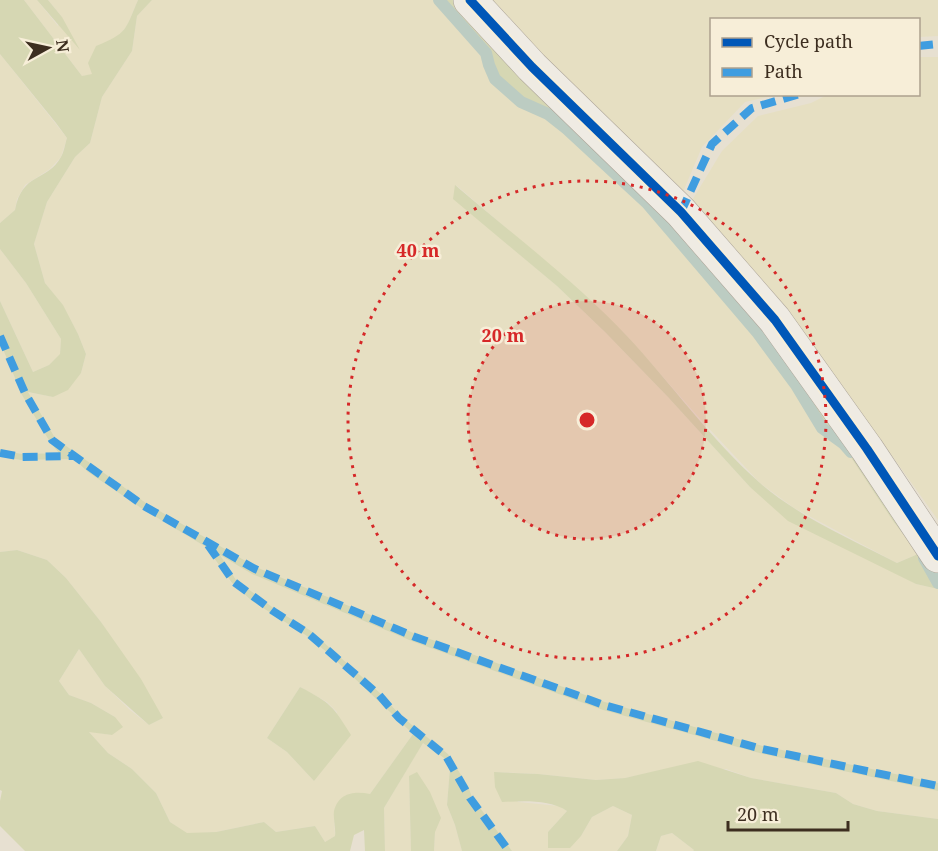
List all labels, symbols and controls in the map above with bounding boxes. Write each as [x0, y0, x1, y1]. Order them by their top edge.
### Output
north arrow [18, 18, 78, 78]
legend [710, 18, 920, 96]
text: Cycle path [764, 29, 853, 53]
text: N [51, 38, 75, 54]
text: Path [764, 59, 803, 83]
text: 40 m [397, 238, 440, 262]
text: 20 m [482, 323, 525, 347]
centre of rings [577, 410, 597, 430]
scale bar [728, 794, 848, 832]
text: 20 m [737, 802, 779, 826]

